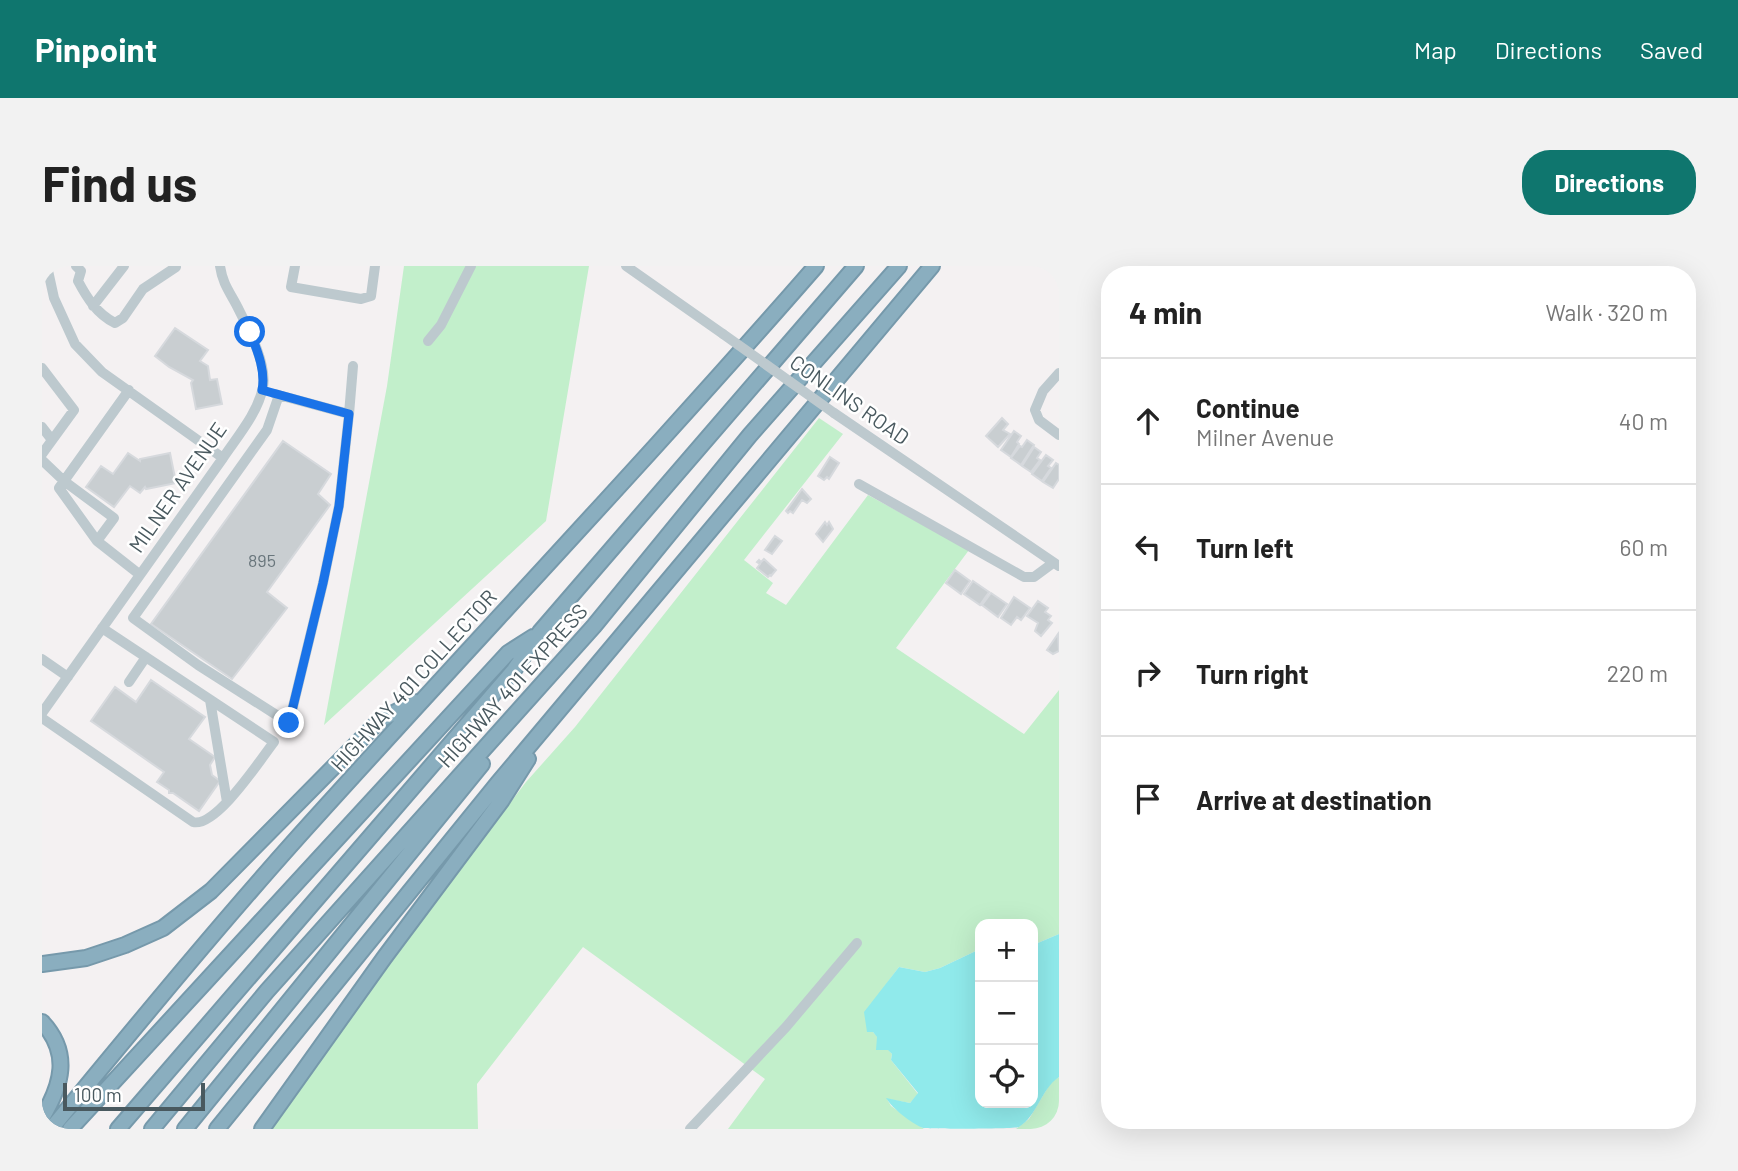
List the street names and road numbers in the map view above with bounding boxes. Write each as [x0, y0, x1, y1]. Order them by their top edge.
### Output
street label: CONLINS ROAD [786, 349, 914, 449]
street label: MILNER AVENUE [123, 417, 231, 557]
street label: HIGHWAY 401 COLLECTOR [325, 584, 501, 776]
street label: HIGHWAY 401 EXPRESS [432, 598, 592, 772]

